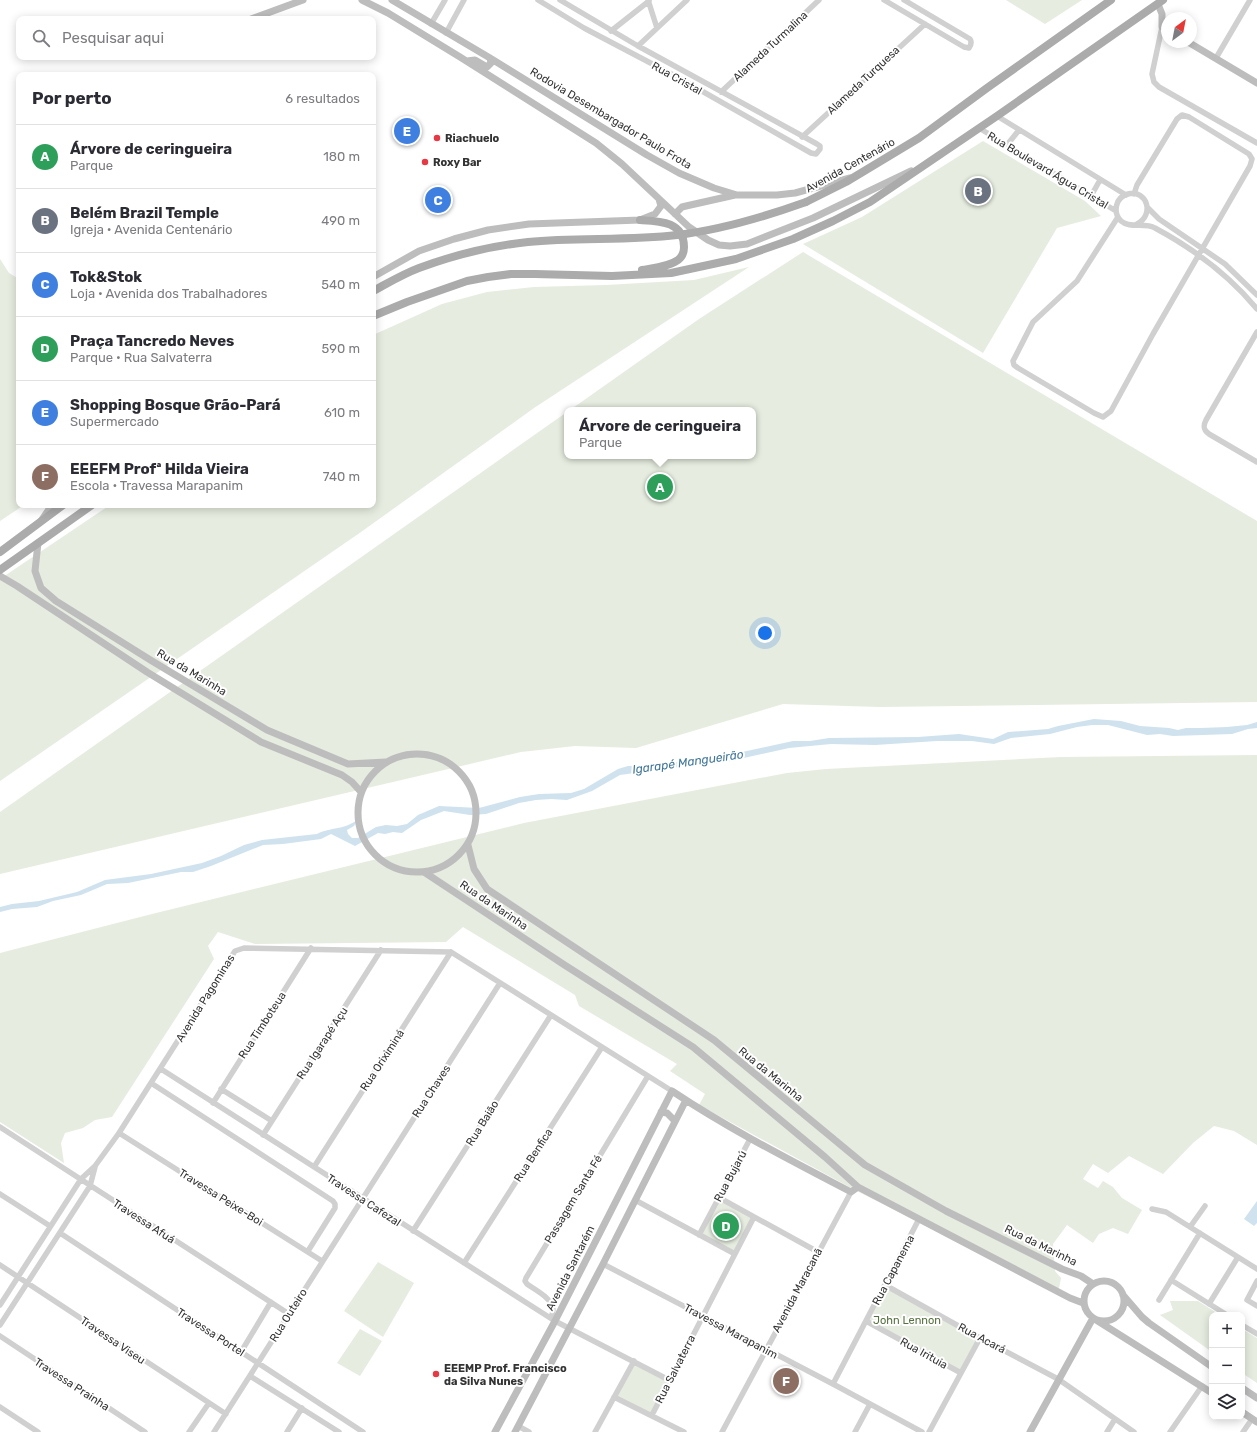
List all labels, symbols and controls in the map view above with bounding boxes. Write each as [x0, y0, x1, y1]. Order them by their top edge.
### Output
street label: Alameda Turmalina [730, 8, 810, 84]
north arrow [1161, 12, 1197, 48]
search box [16, 16, 376, 60]
icon: search [30, 27, 52, 49]
text: Pesquisar aqui [62, 29, 164, 47]
street label: Alameda Turquesa [824, 43, 902, 117]
street label: Rua Cristal [649, 59, 704, 98]
street label: Rodovia Desembargador Paulo Frota [528, 65, 694, 172]
text: Por perto [32, 88, 112, 108]
text: 6 resultados [285, 91, 360, 106]
pin: E [394, 116, 420, 146]
street label: Rua Boulevard Água Cristal [985, 129, 1110, 212]
place label: Riachuelo [445, 132, 500, 145]
marker: Riachuelo [432, 133, 442, 143]
street label: Avenida Centenário [803, 135, 897, 195]
text: Árvore de ceringueira [70, 140, 232, 158]
text: A [40, 149, 50, 164]
text: 180 m [323, 149, 360, 164]
place label: Roxy Bar [433, 156, 481, 169]
marker: Roxy Bar [420, 157, 430, 167]
text: Parque [70, 158, 113, 173]
pin: B [965, 176, 991, 206]
pin: C [425, 185, 451, 215]
text: Belém Brazil Temple [70, 204, 219, 222]
text: B [40, 213, 50, 228]
text: 490 m [321, 213, 360, 228]
text: Igreja · Avenida Centenário [70, 222, 233, 237]
text: Tok&Stok [70, 268, 142, 286]
text: C [40, 277, 50, 292]
text: 540 m [321, 277, 360, 292]
text: Loja · Avenida dos Trabalhadores [70, 286, 267, 301]
text: Praça Tancredo Neves [70, 332, 234, 350]
text: D [40, 341, 50, 356]
text: 590 m [322, 341, 360, 356]
text: Parque · Rua Salvaterra [70, 350, 212, 365]
text: Shopping Bosque Grão-Pará [70, 396, 281, 414]
text: E [41, 405, 49, 420]
text: 610 m [324, 405, 360, 420]
popup [564, 407, 756, 459]
text: Supermercado [70, 414, 159, 429]
text: Árvore de ceringueira [579, 417, 741, 435]
text: Parque [579, 435, 622, 450]
text: EEEFM Profª Hilda Vieira [70, 460, 249, 478]
text: F [41, 469, 49, 484]
text: 740 m [323, 469, 360, 484]
pin: A [647, 472, 673, 502]
text: Escola · Travessa Marapanim [70, 478, 243, 493]
your location [755, 623, 775, 643]
street label: Rua da Marinha [155, 647, 229, 698]
water label: Igarapé Mangueirão [631, 747, 745, 777]
street label: Rua da Marinha [457, 878, 530, 933]
street label: Avenida Pagominas [173, 952, 238, 1044]
street label: Rua Timboteua [236, 989, 289, 1061]
street label: Rua Igarapé Açu [294, 1005, 351, 1082]
street label: Rua Oriximiná [358, 1027, 407, 1093]
street label: Rua da Marinha [736, 1044, 805, 1104]
street label: Rua Chaves [410, 1062, 453, 1120]
street label: Rua Baião [463, 1098, 501, 1148]
street label: Rua Benfica [511, 1126, 555, 1184]
street label: Rua Bujarú [711, 1148, 749, 1204]
street label: Passagem Santa Fé [542, 1153, 605, 1246]
street label: Travessa Peixe-Boi [176, 1166, 265, 1229]
street label: Travessa Cafezal [324, 1172, 403, 1229]
street label: Travessa Afuá [110, 1197, 177, 1246]
pin: D [713, 1211, 739, 1241]
street label: Rua da Marinha [1002, 1222, 1079, 1269]
street label: Avenida Santarém [543, 1223, 598, 1313]
street label: Rua Capanema [870, 1233, 917, 1307]
street label: Avenida Maracanã [770, 1246, 825, 1335]
street label: Rua Outeiro [267, 1286, 310, 1344]
street label: Travessa Marapanim [682, 1301, 780, 1362]
street label: Travessa Portel [174, 1306, 247, 1359]
map controls [1209, 1312, 1245, 1420]
button: + [1209, 1312, 1245, 1348]
street label: Travessa Viseu [78, 1314, 148, 1367]
park label: John Lennon [873, 1314, 941, 1327]
street label: Rua Acará [956, 1321, 1008, 1356]
street label: Rua Salvaterra [653, 1333, 698, 1406]
street label: Rua Irituia [898, 1335, 950, 1372]
button: − [1209, 1348, 1245, 1384]
street label: Travessa Prainha [32, 1355, 112, 1414]
place label: EEEMP Prof. Francisco da Silva Nunes [444, 1362, 567, 1388]
pin: F [773, 1366, 799, 1396]
marker: EEEMP Prof. Francisco da Silva Nunes [431, 1369, 441, 1379]
button: layers [1209, 1384, 1245, 1420]

